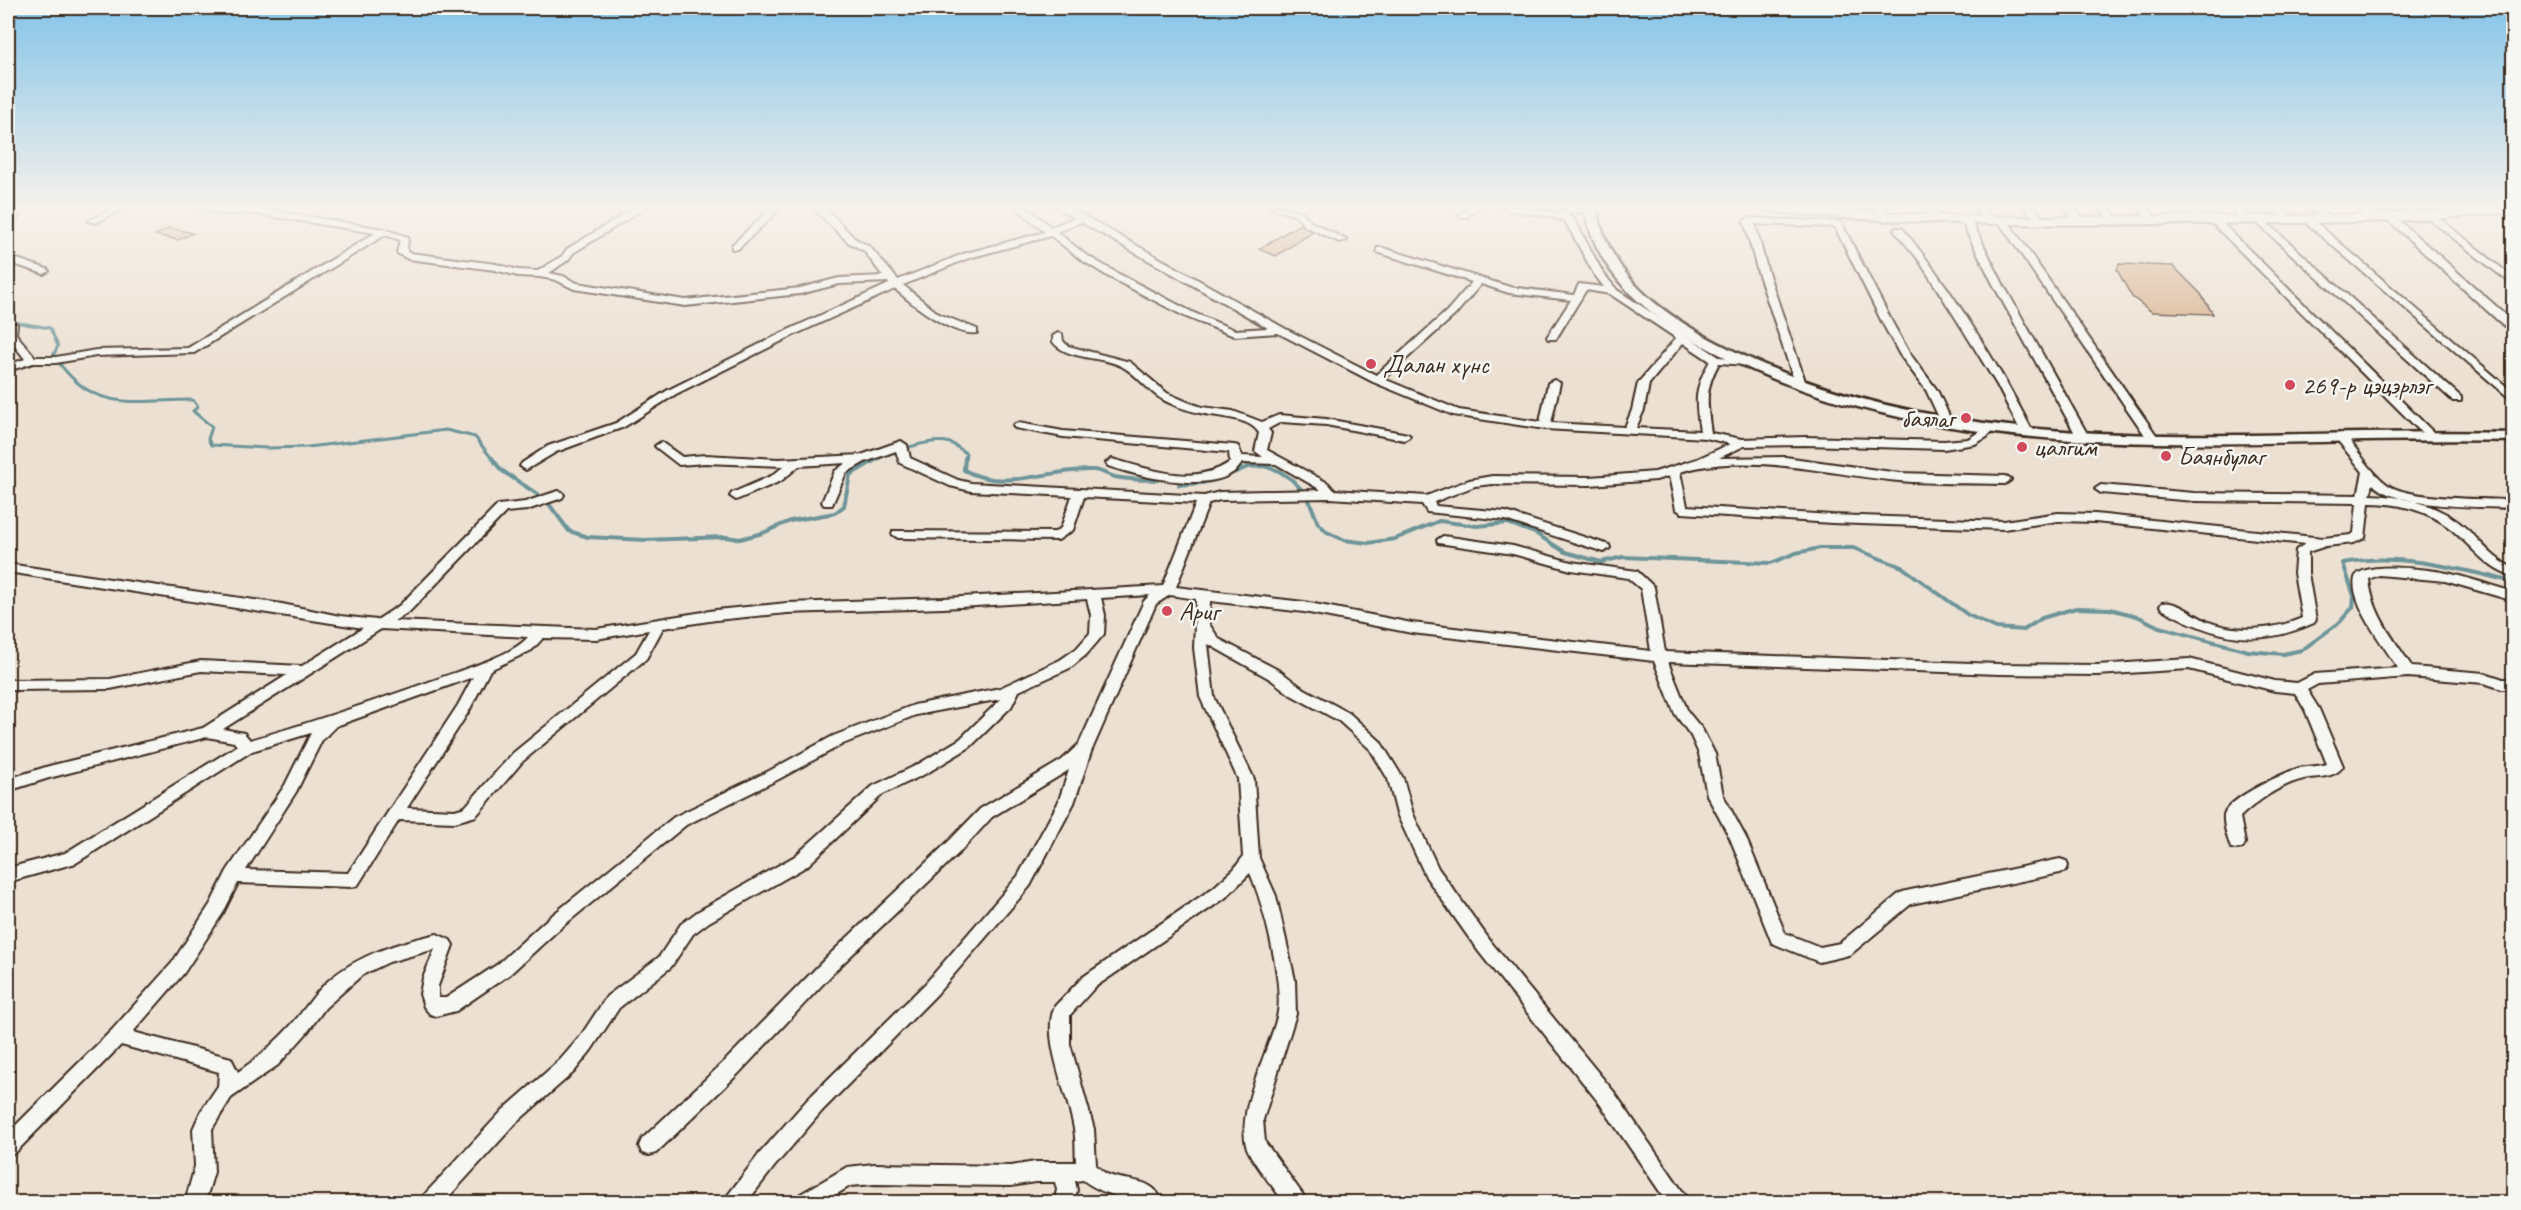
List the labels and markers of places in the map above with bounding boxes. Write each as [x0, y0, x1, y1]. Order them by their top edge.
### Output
place label: Далан хүнс [1383, 348, 1490, 381]
marker: Далан хүнс [1364, 357, 1378, 371]
place label: 269-р цэцэрлэг [2302, 369, 2435, 402]
marker: 269-р цэцэрлэг [2283, 378, 2297, 392]
place label: баялаг [1901, 402, 1957, 435]
marker: баялаг [1959, 411, 1973, 425]
place label: цалгим [2034, 431, 2098, 464]
marker: цалгим [2015, 440, 2029, 454]
place label: Баянбулаг [2178, 440, 2268, 473]
marker: Баянбулаг [2159, 449, 2173, 463]
place label: Ариг [1179, 595, 1222, 628]
marker: Ариг [1160, 604, 1174, 618]

